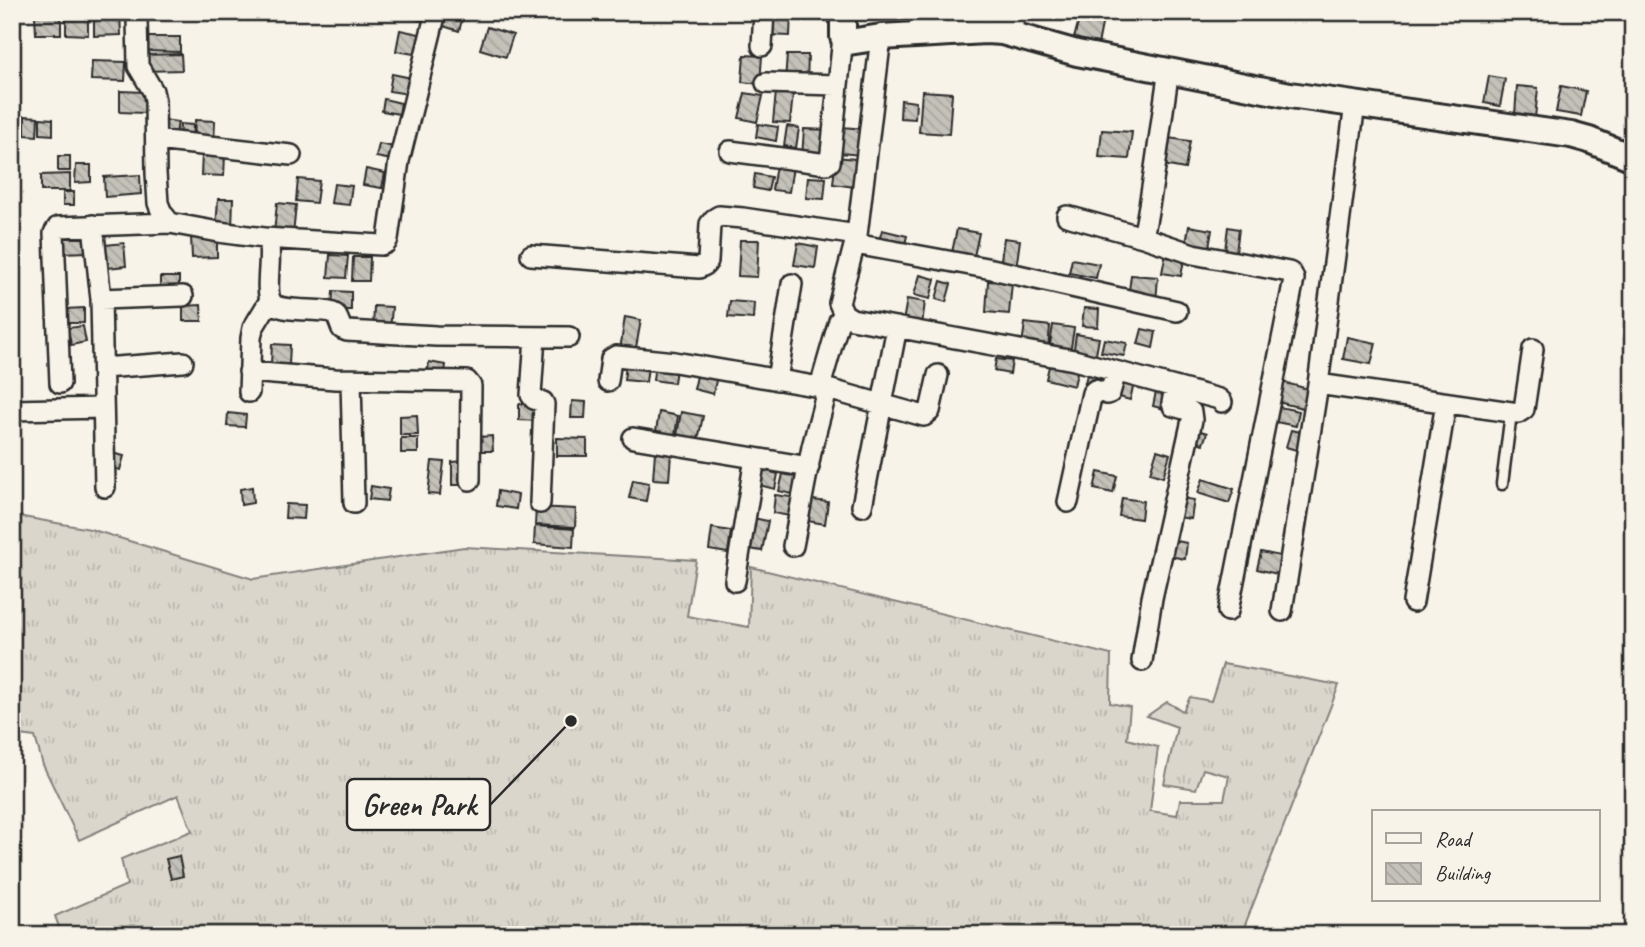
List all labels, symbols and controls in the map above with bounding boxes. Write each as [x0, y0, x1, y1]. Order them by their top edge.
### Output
callout: Green Park [347, 779, 490, 830]
text: Green Park [362, 786, 479, 824]
legend [1372, 810, 1600, 902]
text: Road [1435, 826, 1474, 852]
text: Building [1435, 860, 1492, 886]

